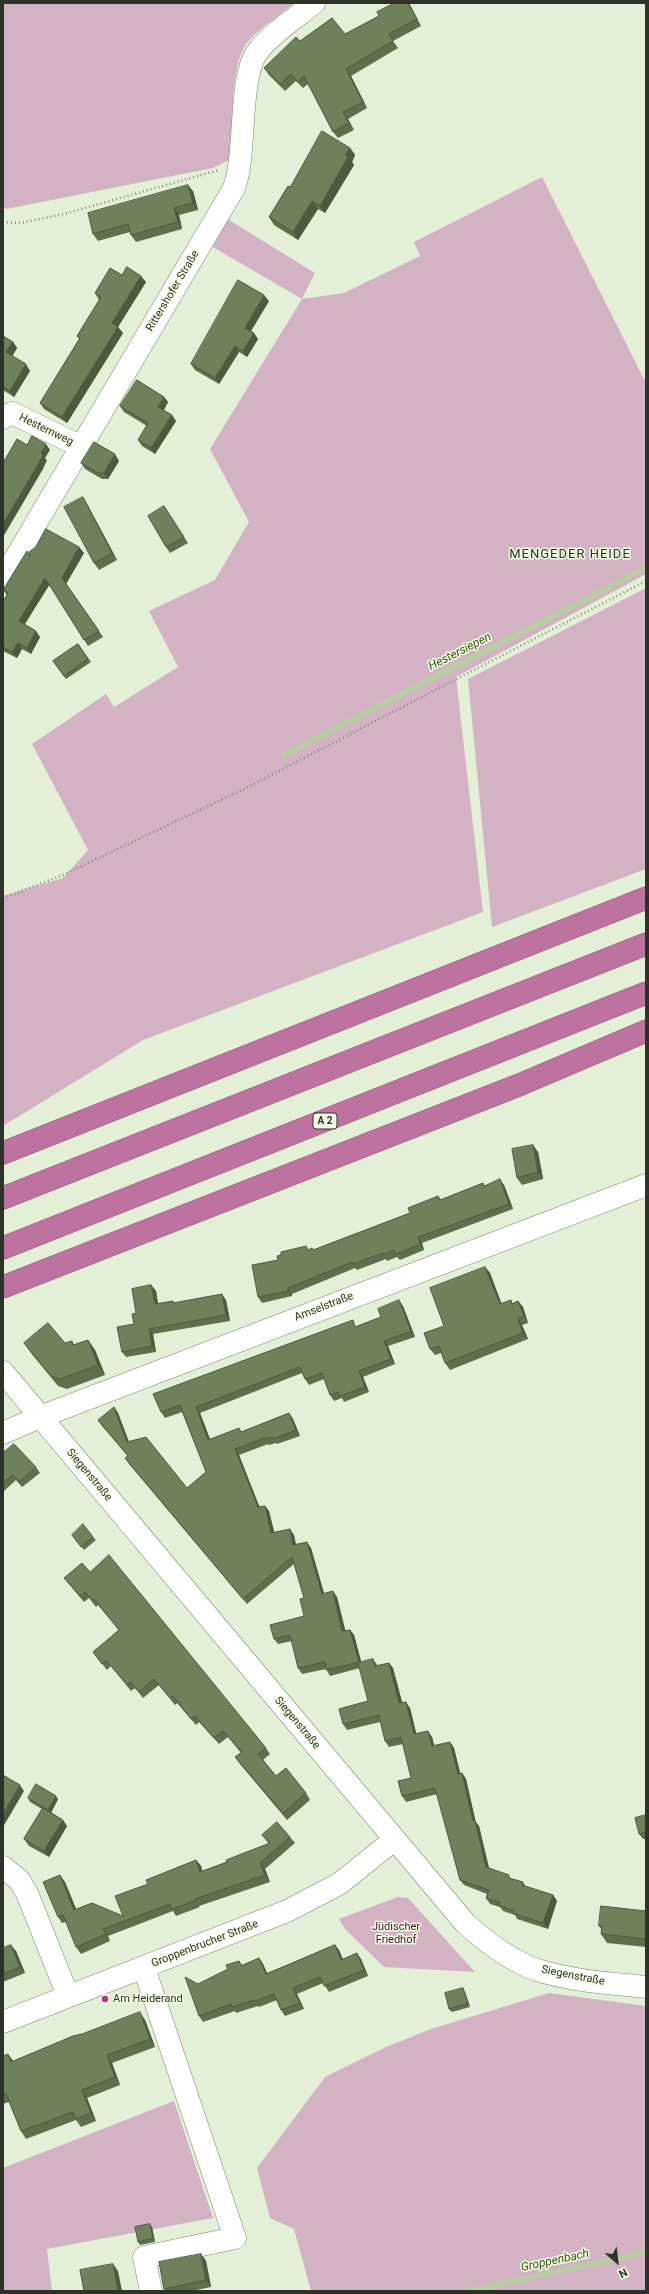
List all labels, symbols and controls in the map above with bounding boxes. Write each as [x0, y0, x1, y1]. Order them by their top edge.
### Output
street label: Rittershofer Straße [144, 248, 202, 334]
street label: Hesternweg [17, 411, 75, 449]
district label: MENGEDER HEIDE [509, 547, 631, 563]
water label: Hestersiepen [426, 630, 494, 674]
road number: A 2 [313, 1113, 337, 1129]
street label: Amselstraße [293, 1290, 355, 1324]
street label: Siegenstraße [63, 1446, 115, 1504]
street label: Siegenstraße [271, 1694, 323, 1752]
street label: Groppenbrucher Straße [150, 1917, 260, 1971]
park label: Jüdischer Friedhof [372, 1920, 420, 1946]
street label: Siegenstraße [540, 1963, 606, 1989]
place label: Am Heiderand [113, 1992, 183, 2006]
marker: Am Heiderand [100, 1994, 110, 2004]
north arrow [597, 2242, 637, 2282]
water label: Groppenbach [520, 2247, 590, 2275]
text: N [616, 2265, 629, 2281]

